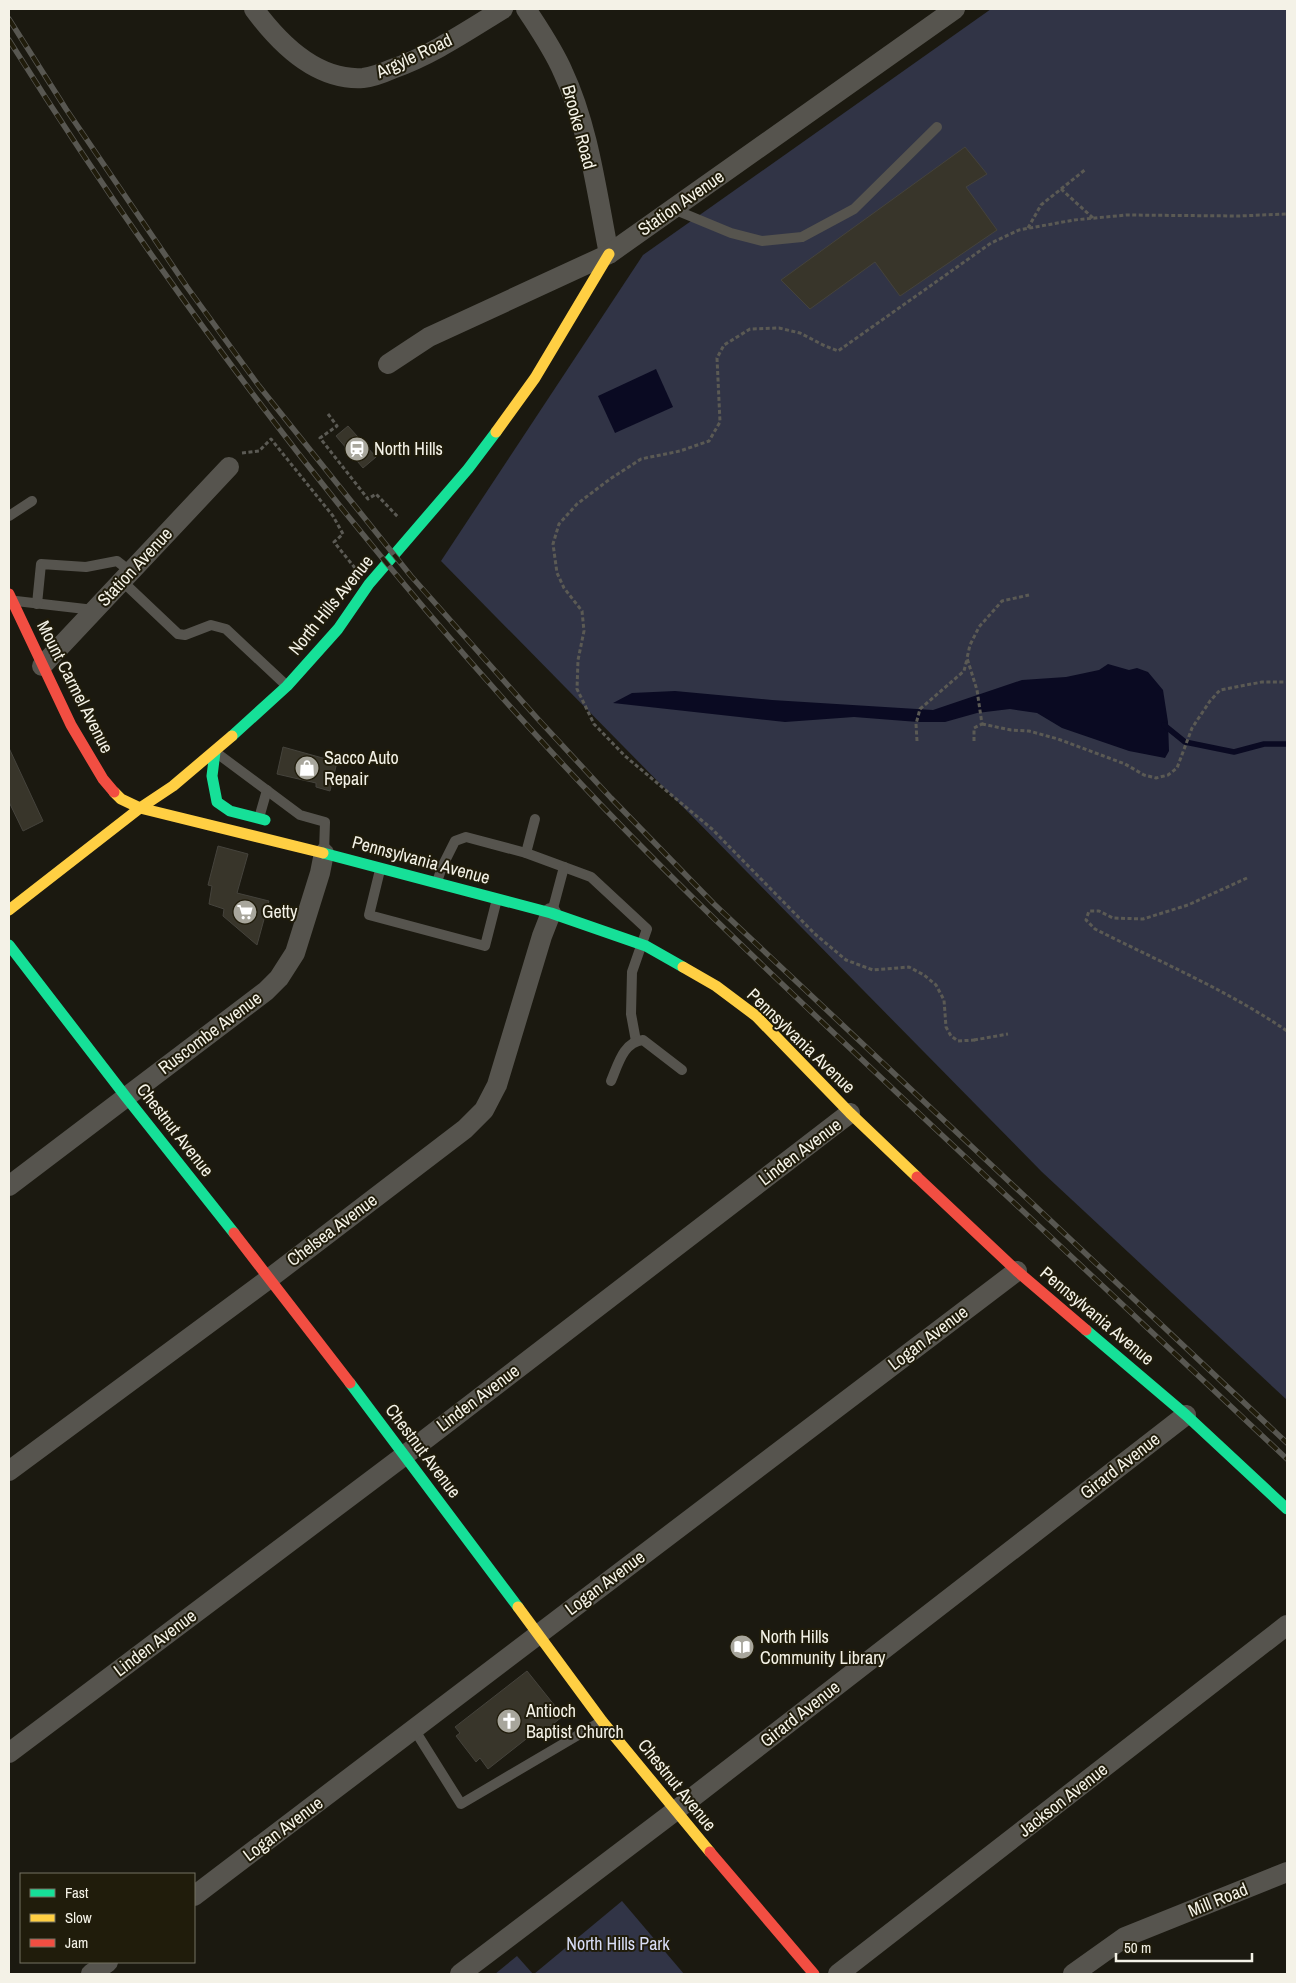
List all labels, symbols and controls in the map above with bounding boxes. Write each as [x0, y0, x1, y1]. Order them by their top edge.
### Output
street label: Argyle Road [371, 27, 456, 84]
street label: Brooke Road [556, 82, 603, 172]
street label: Station Avenue [633, 164, 729, 241]
station icon: North Hills [344, 436, 370, 462]
place label: North Hills [374, 436, 443, 461]
street label: Station Avenue [91, 522, 178, 612]
street label: North Hills Avenue [283, 549, 379, 660]
street label: Mount Carmel Avenue [31, 616, 120, 757]
place label: Sacco Auto Repair [324, 745, 399, 791]
shop icon: Sacco Auto Repair [294, 755, 320, 781]
street label: Pennsylvania Avenue [349, 829, 493, 890]
supermarket icon: Getty [232, 899, 258, 925]
place label: Getty [262, 899, 298, 924]
street label: Pennsylvania Avenue [742, 982, 861, 1099]
street label: Ruscombe Avenue [153, 985, 267, 1080]
street label: Chestnut Avenue [131, 1078, 220, 1182]
street label: Linden Avenue [753, 1112, 846, 1191]
street label: Chelsea Avenue [281, 1187, 382, 1272]
street label: Pennsylvania Avenue [1035, 1260, 1160, 1371]
street label: Logan Avenue [883, 1299, 973, 1376]
street label: Linden Avenue [431, 1358, 524, 1437]
street label: Chestnut Avenue [380, 1398, 467, 1503]
street label: Girard Avenue [1075, 1427, 1165, 1505]
street label: Logan Avenue [560, 1544, 650, 1621]
street label: Linden Avenue [108, 1603, 201, 1682]
place label: North Hills Community Library [760, 1624, 886, 1670]
library icon: North Hills Community Library [729, 1634, 755, 1660]
street label: Girard Avenue [755, 1675, 845, 1753]
place label: Antioch Baptist Church [525, 1698, 624, 1744]
church icon: Antioch Baptist Church [496, 1708, 522, 1734]
street label: Chestnut Avenue [632, 1733, 722, 1836]
street label: Jackson Avenue [1013, 1757, 1113, 1842]
street label: Logan Avenue [238, 1790, 328, 1867]
legend [20, 1873, 195, 1963]
street label: Mill Road [1184, 1876, 1251, 1923]
text: Fast [65, 1882, 89, 1903]
text: Slow [65, 1907, 92, 1928]
scale bar [1116, 1930, 1252, 1962]
park label: North Hills Park [566, 1931, 670, 1956]
text: Jam [65, 1932, 88, 1953]
text: 50 m [1124, 1937, 1151, 1958]

